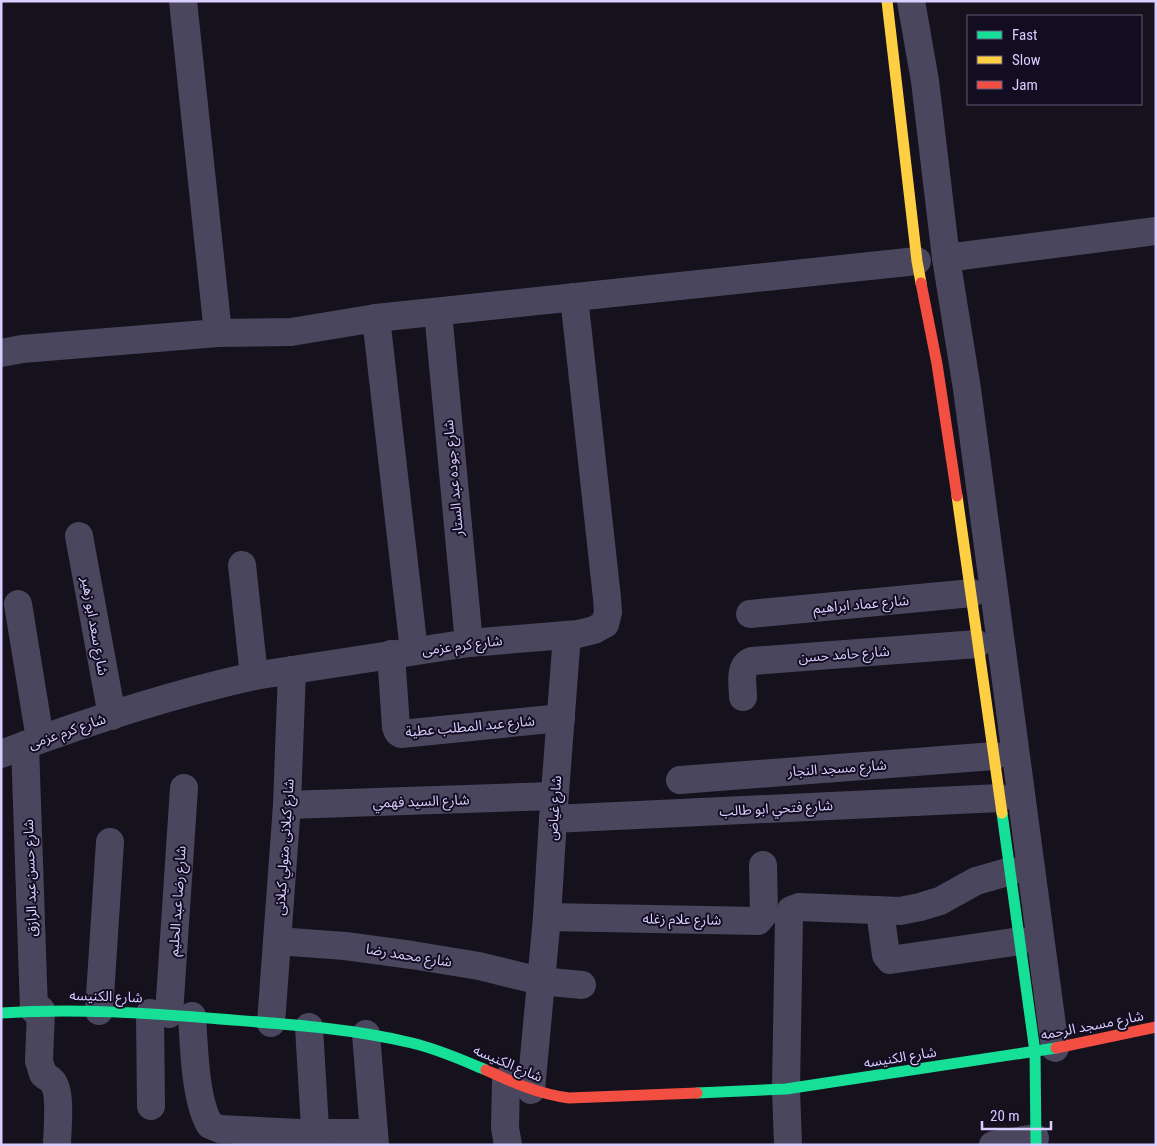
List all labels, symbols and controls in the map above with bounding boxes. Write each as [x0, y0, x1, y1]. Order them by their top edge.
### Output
legend [967, 15, 1142, 105]
text: Fast [1012, 26, 1037, 44]
text: Slow [1012, 51, 1041, 69]
text: Jam [1012, 76, 1038, 94]
street label: شارع جوده عبد الستار [440, 419, 469, 538]
street label: شارع سعد ابو زهير [75, 575, 112, 677]
street label: شارع عماد ابراهيم [812, 592, 910, 619]
street label: شارع كرم عزمى [421, 632, 504, 661]
street label: شارع حامد حسن [798, 643, 890, 668]
street label: شارع كرم عزمى [26, 710, 109, 755]
street label: شارع عبد المطلب عطية [405, 712, 536, 743]
street label: شارع مسجد النجار [786, 757, 887, 783]
street label: شارع غياض [544, 775, 567, 841]
street label: شارع كيلانى متولي كيلانى [271, 778, 300, 916]
street label: شارع السيد فهمي [372, 791, 470, 814]
street label: شارع فتحي ابو طالب [719, 797, 833, 822]
street label: شارع حسن عبد الرازق [20, 819, 43, 937]
street label: شارع رضا عبد الحليم [165, 845, 192, 957]
street label: شارع علام زغله [642, 910, 722, 931]
street label: شارع محمد رضا [364, 940, 453, 973]
street label: شارع الكنيسه [69, 987, 143, 1008]
street label: شارع مسجد الرحمه [1039, 1007, 1145, 1046]
street label: شارع الكنيسه [470, 1041, 545, 1087]
street label: شارع الكنيسه [863, 1043, 938, 1074]
scale bar [982, 1098, 1051, 1130]
text: 20 m [990, 1107, 1020, 1125]

